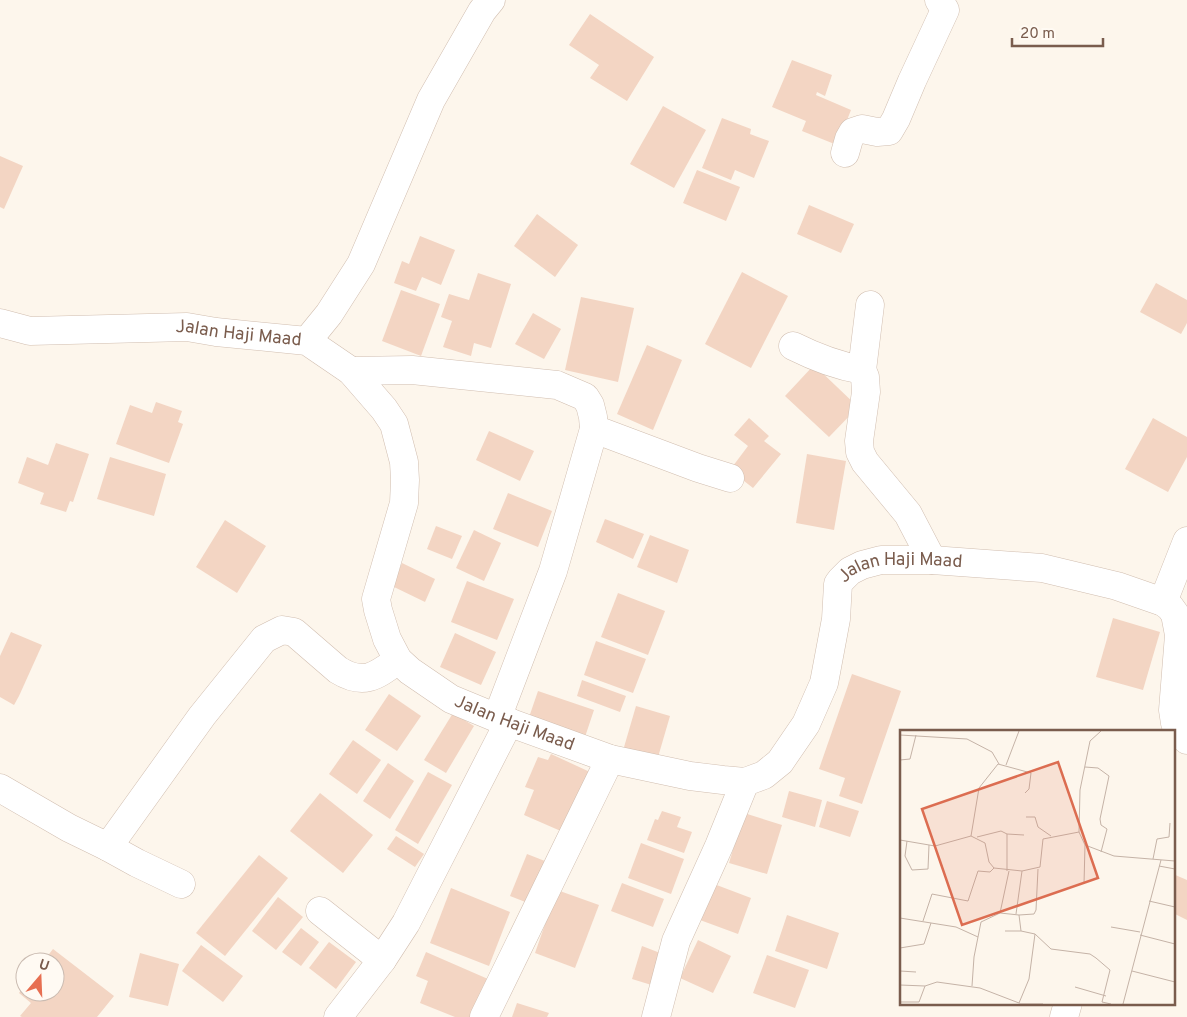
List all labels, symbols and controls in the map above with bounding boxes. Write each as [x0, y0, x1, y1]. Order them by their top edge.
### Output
scale bar [1012, 15, 1103, 47]
text: 20 m [1020, 25, 1055, 44]
street label: Jalan Haji Maad [175, 315, 303, 352]
street label: Jalan Haji Maad [833, 549, 963, 588]
street label: Jalan Haji Maad [451, 690, 578, 757]
inset map [900, 730, 1174, 1004]
north arrow [15, 952, 65, 1002]
text: U [36, 956, 51, 976]

